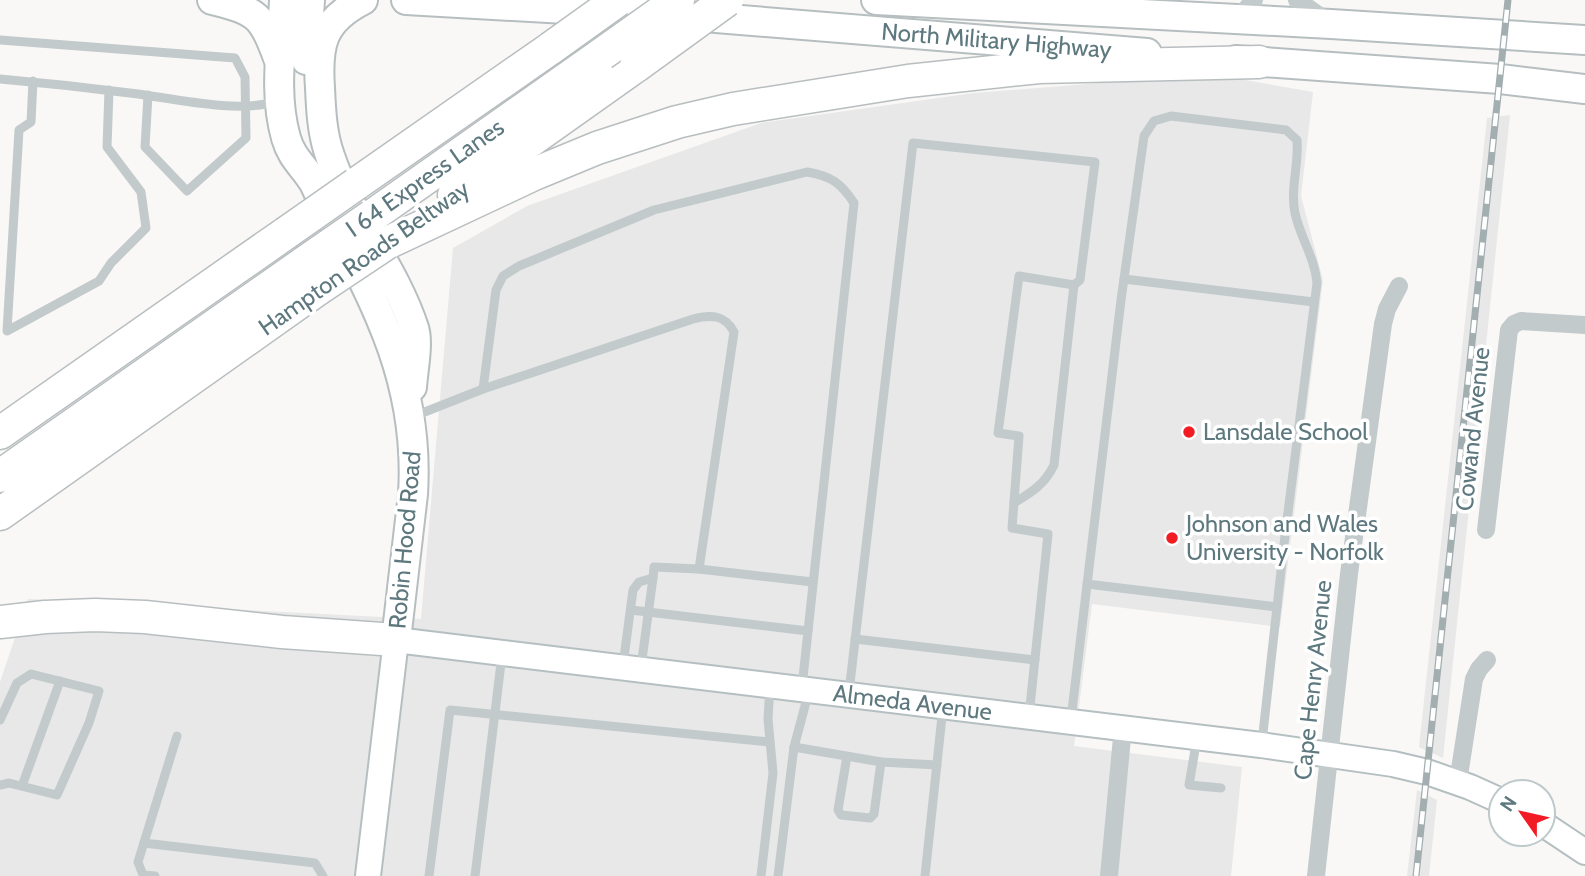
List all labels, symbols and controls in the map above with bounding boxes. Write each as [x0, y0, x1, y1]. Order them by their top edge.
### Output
street label: North Military Highway [880, 16, 1113, 64]
street label: I 64 Express Lanes [340, 112, 509, 243]
street label: Hampton Roads Beltway [253, 174, 475, 341]
street label: Cowand Avenue [1449, 346, 1496, 512]
place label: Lansdale School [1203, 417, 1368, 446]
marker: Lansdale School [1181, 424, 1197, 440]
street label: Robin Hood Road [382, 450, 427, 630]
place label: Johnson and Wales University - Norfolk [1185, 509, 1384, 566]
marker: Johnson and Wales University - Norfolk [1164, 530, 1180, 546]
street label: Cape Henry Avenue [1288, 579, 1337, 781]
street label: Almeda Avenue [831, 678, 994, 726]
north arrow [1487, 778, 1557, 848]
text: N [1495, 792, 1522, 816]

